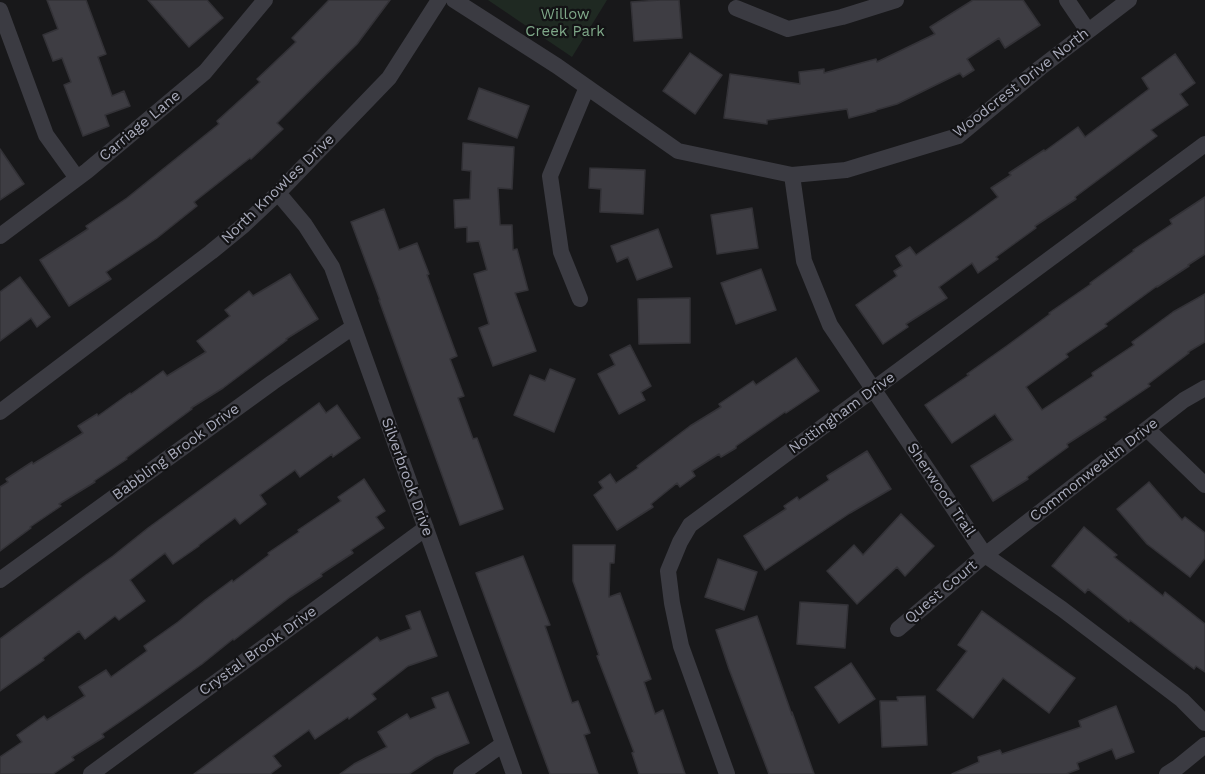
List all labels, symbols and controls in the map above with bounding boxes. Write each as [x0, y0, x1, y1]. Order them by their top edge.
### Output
park label: Willow Creek Park [525, 6, 605, 41]
street label: Woodcrest Drive North [950, 24, 1092, 142]
street label: Carriage Lane [96, 87, 184, 165]
street label: North Knowles Drive [218, 130, 338, 248]
street label: Nottingham Drive [785, 368, 899, 458]
street label: Babbling Brook Drive [109, 400, 243, 504]
street label: Commonwealth Drive [1026, 414, 1162, 526]
street label: Silverbrook Drive [377, 415, 437, 539]
street label: Sherwood Trail [903, 440, 979, 540]
street label: Quest Court [901, 557, 981, 627]
street label: Crystal Brook Drive [196, 602, 320, 700]

